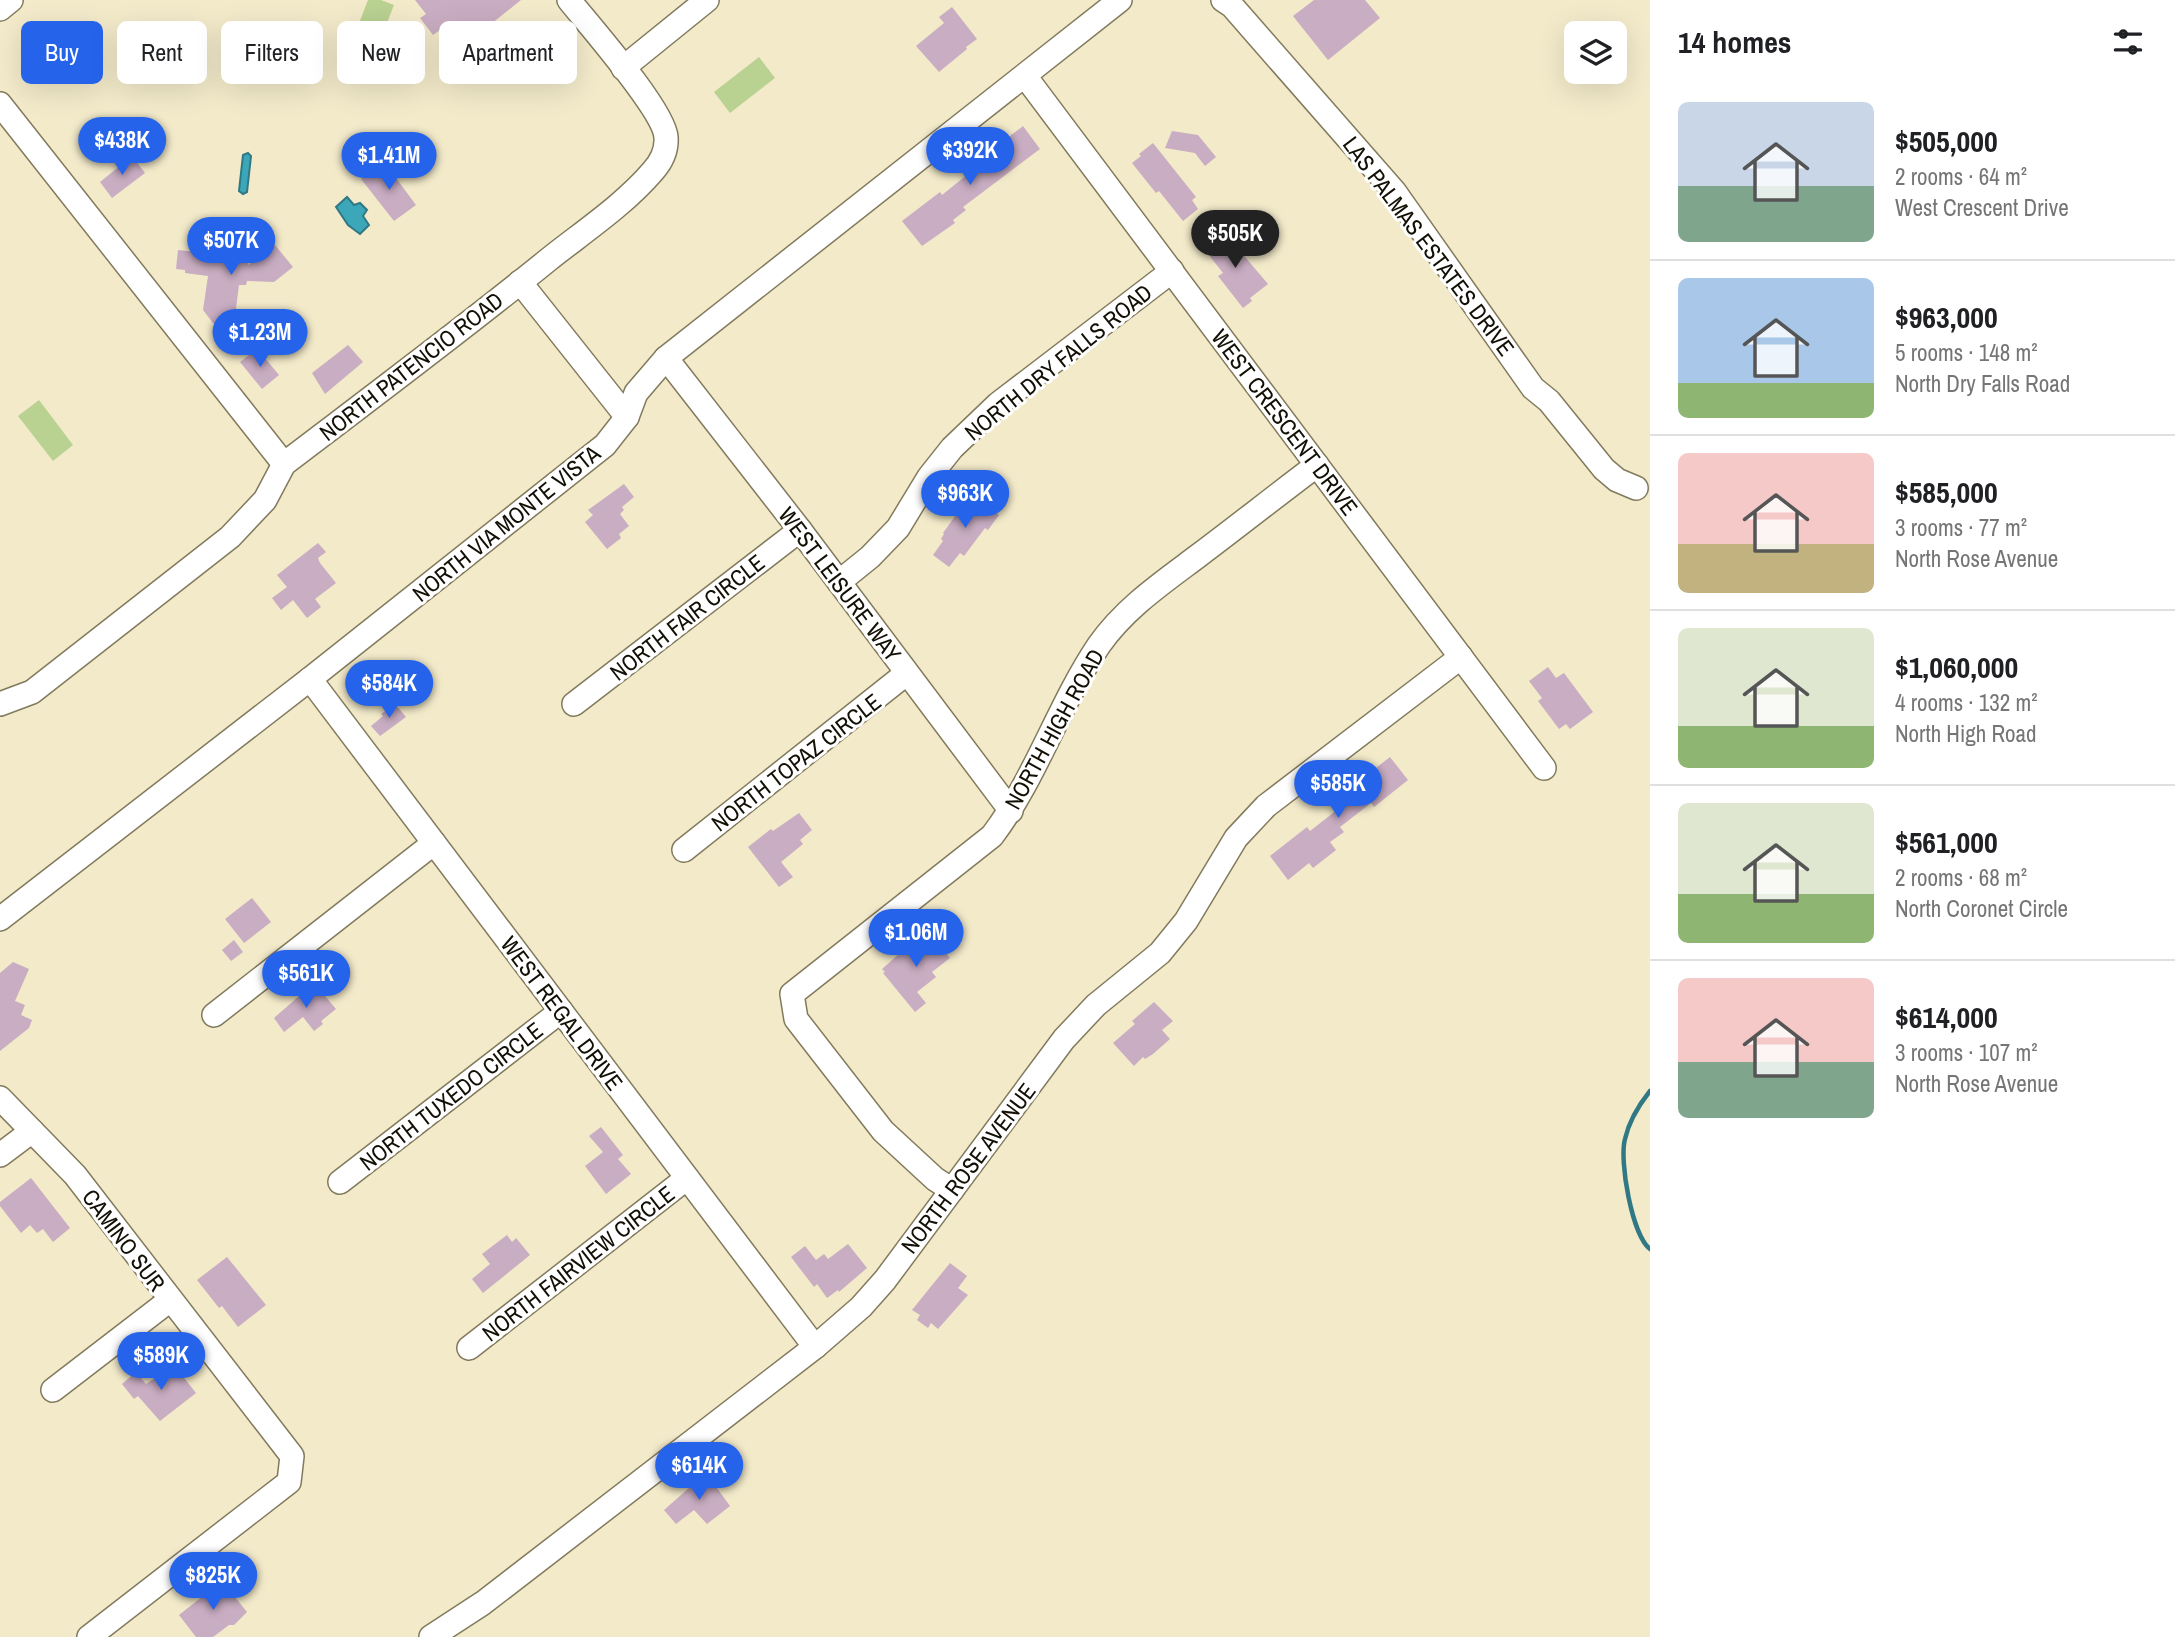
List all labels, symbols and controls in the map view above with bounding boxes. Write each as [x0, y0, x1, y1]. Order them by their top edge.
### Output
chip: Buy [21, 21, 103, 84]
chip: Rent [117, 21, 207, 84]
chip: Filters [221, 21, 323, 84]
chip: New [337, 21, 425, 84]
chip: Apartment [439, 21, 577, 84]
map controls [1564, 21, 1627, 84]
button: layers [1564, 21, 1627, 84]
text: 14 homes [1678, 22, 1792, 62]
icon: filters [2109, 23, 2147, 61]
pin: $438K [73, 118, 171, 177]
text: $505,000 [1895, 121, 1998, 161]
text: $438K [94, 124, 150, 155]
pin: $392K [921, 128, 1019, 187]
street label: LAS PALMAS ESTATES DRIVE [1336, 130, 1522, 362]
icon: home [1734, 130, 1818, 214]
pin: $1.41M [332, 132, 446, 192]
text: $392K [942, 134, 998, 165]
text: $1.41M [358, 139, 420, 170]
text: 2 rooms · 64 m² [1895, 161, 2027, 192]
text: West Crescent Drive [1895, 192, 2069, 223]
pin: $505K [1186, 210, 1284, 270]
text: $505K [1207, 217, 1263, 248]
pin: $507K [182, 218, 280, 277]
text: $507K [203, 224, 259, 255]
street label: NORTH DRY FALLS ROAD [958, 277, 1158, 447]
street label: NORTH PATENCIO ROAD [313, 284, 509, 448]
text: $963,000 [1895, 297, 1998, 337]
icon: home [1734, 306, 1818, 390]
pin: $1.23M [203, 310, 317, 369]
text: $1.23M [229, 316, 291, 347]
street label: WEST CRESCENT DRIVE [1205, 323, 1365, 521]
text: 5 rooms · 148 m² [1895, 337, 2038, 368]
text: North Dry Falls Road [1895, 368, 2070, 399]
street label: NORTH VIA MONTE VISTA [406, 437, 607, 608]
pin: $963K [916, 470, 1014, 530]
text: $585,000 [1895, 472, 1998, 512]
text: $963K [937, 477, 993, 508]
icon: home [1734, 481, 1818, 565]
street label: WEST LEISURE WAY [772, 500, 909, 668]
text: 3 rooms · 77 m² [1895, 512, 2027, 543]
text: North Rose Avenue [1895, 543, 2058, 574]
street label: NORTH FAIR CIRCLE [603, 547, 771, 687]
street label: NORTH HIGH ROAD [997, 643, 1111, 815]
text: $1,060,000 [1895, 647, 2018, 687]
icon: home [1734, 656, 1818, 740]
pin: $584K [340, 660, 438, 720]
text: $584K [361, 667, 417, 698]
street label: NORTH TOPAZ CIRCLE [705, 686, 887, 838]
text: 4 rooms · 132 m² [1895, 687, 2038, 718]
text: North High Road [1895, 718, 2037, 749]
pin: $585K [1289, 760, 1387, 820]
text: $585K [1310, 767, 1366, 798]
text: $561,000 [1895, 822, 1998, 862]
icon: home [1734, 831, 1818, 915]
text: 2 rooms · 68 m² [1895, 862, 2027, 893]
text: North Coronet Circle [1895, 893, 2068, 924]
pin: $1.06M [859, 909, 973, 969]
text: $1.06M [885, 916, 947, 947]
street label: WEST REGAL DRIVE [494, 930, 630, 1096]
pin: $561K [257, 950, 355, 1010]
text: $561K [278, 957, 334, 988]
text: $614,000 [1895, 997, 1998, 1037]
icon: home [1734, 1006, 1818, 1090]
street label: NORTH TUXEDO CIRCLE [353, 1015, 549, 1177]
text: 3 rooms · 107 m² [1895, 1037, 2038, 1068]
text: North Rose Avenue [1895, 1068, 2058, 1099]
street label: NORTH ROSE AVENUE [894, 1076, 1042, 1260]
street label: NORTH FAIRVIEW CIRCLE [475, 1178, 681, 1348]
street label: CAMINO SUR [75, 1183, 173, 1298]
pin: $589K [112, 1332, 210, 1392]
text: $589K [133, 1339, 189, 1370]
pin: $614K [650, 1442, 748, 1502]
text: $614K [671, 1449, 727, 1480]
pin: $825K [164, 1552, 262, 1612]
text: $825K [185, 1559, 241, 1590]

